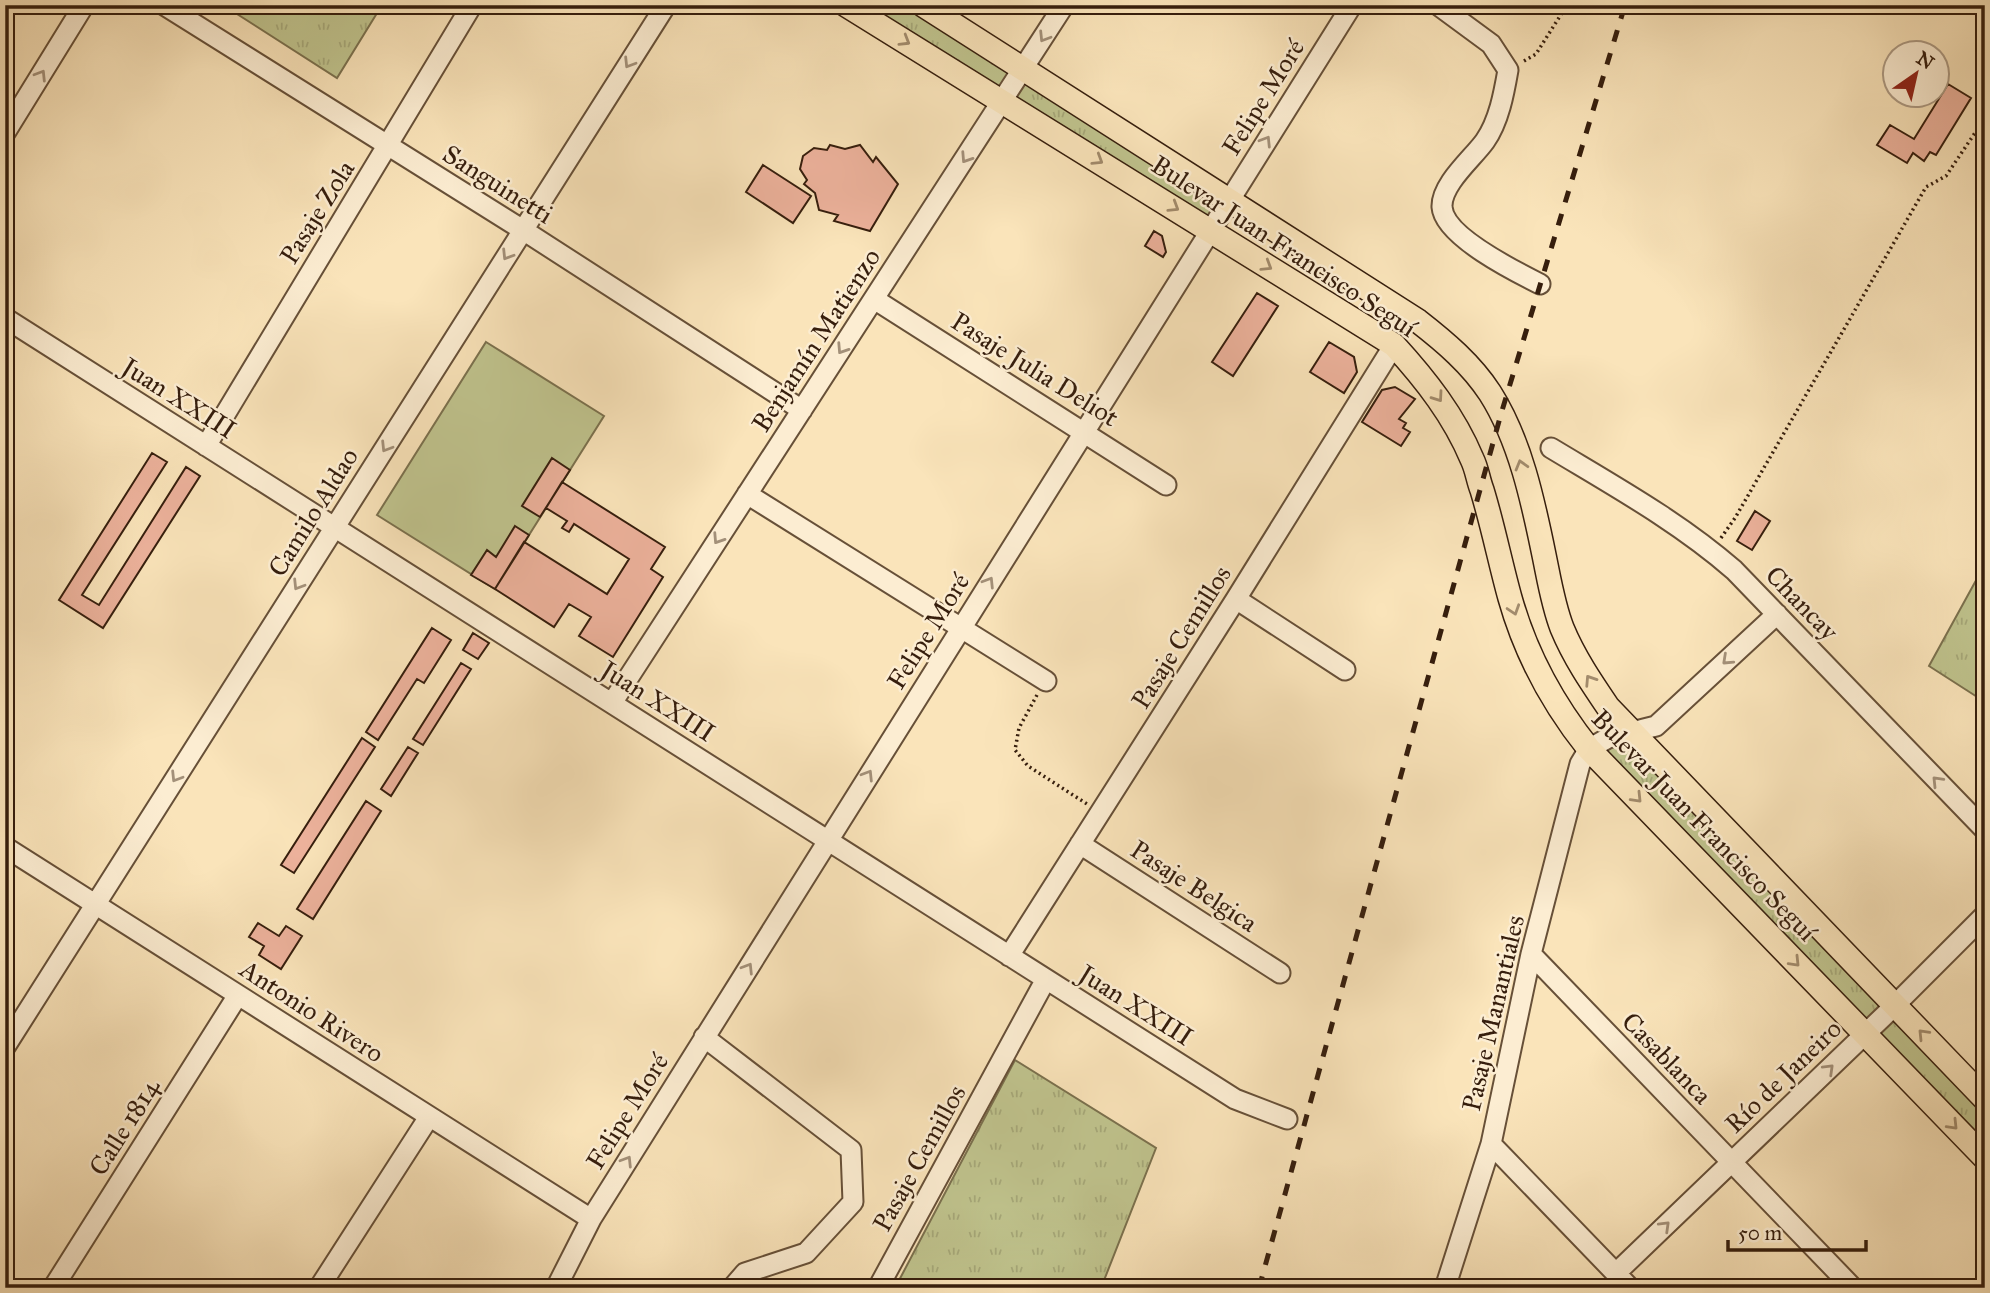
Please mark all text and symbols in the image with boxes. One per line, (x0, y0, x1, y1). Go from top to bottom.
one-way arrow (1040, 29, 1053, 42)
one-way arrow (897, 32, 910, 45)
street label: Felipe Moré (1215, 33, 1311, 161)
north arrow (1882, 38, 1952, 108)
text: N (1912, 46, 1938, 74)
one-way arrow (625, 55, 638, 68)
one-way arrow (33, 70, 46, 83)
one-way arrow (1257, 136, 1270, 149)
street label: Sanguinetti (437, 138, 559, 230)
street label: Bulevar Juan Francisco Seguí (1145, 148, 1424, 345)
one-way arrow (962, 150, 974, 163)
one-way arrow (1091, 152, 1104, 165)
street label: Pasaje Zola (273, 154, 361, 270)
one-way arrow (1166, 199, 1179, 212)
street label: Benjamín Matienzo (745, 242, 887, 438)
one-way arrow (503, 247, 516, 260)
one-way arrow (1260, 258, 1273, 271)
street label: Pasaje Julia Deliot (945, 305, 1125, 433)
one-way arrow (837, 341, 850, 354)
street label: Juan XXIII (114, 349, 242, 446)
one-way arrow (1430, 389, 1442, 402)
one-way arrow (381, 439, 394, 452)
street label: Camilo Aldao (261, 442, 365, 582)
one-way arrow (1514, 459, 1529, 471)
one-way arrow (713, 532, 726, 545)
street label: Pasaje Cemillos (1124, 559, 1238, 715)
street label: Chancay (1759, 559, 1846, 647)
street label: Felipe Moré (880, 567, 976, 695)
one-way arrow (294, 577, 307, 590)
one-way arrow (981, 577, 994, 590)
one-way arrow (1506, 603, 1520, 615)
street label: Juan XXIII (593, 652, 721, 749)
one-way arrow (1722, 652, 1735, 665)
one-way arrow (1586, 675, 1598, 688)
street label: Bulevar Juan Francisco Seguí (1585, 702, 1824, 949)
one-way arrow (172, 770, 185, 783)
one-way arrow (860, 770, 873, 783)
one-way arrow (1933, 776, 1946, 789)
one-way arrow (1628, 790, 1641, 803)
street label: Pasaje Belgica (1125, 833, 1263, 939)
street label: Pasaje Manantiales (1455, 912, 1531, 1114)
street label: Antonio Rivero (233, 952, 390, 1069)
one-way arrow (1786, 953, 1799, 966)
street label: Juan XXIII (1071, 956, 1199, 1053)
one-way arrow (739, 963, 752, 976)
street label: Casablanca (1615, 1005, 1719, 1111)
street label: Río de Janeiro (1718, 1013, 1848, 1139)
one-way arrow (1919, 1030, 1932, 1043)
street label: Felipe Moré (579, 1047, 675, 1175)
one-way arrow (1821, 1064, 1834, 1077)
street label: Calle 1814 (82, 1072, 166, 1181)
street label: Pasaje Cemillos (866, 1079, 972, 1237)
one-way arrow (1944, 1117, 1957, 1130)
one-way arrow (618, 1156, 631, 1169)
scale bar (1728, 1209, 1866, 1253)
text: 50 m (1738, 1220, 1783, 1246)
one-way arrow (1657, 1221, 1670, 1234)

